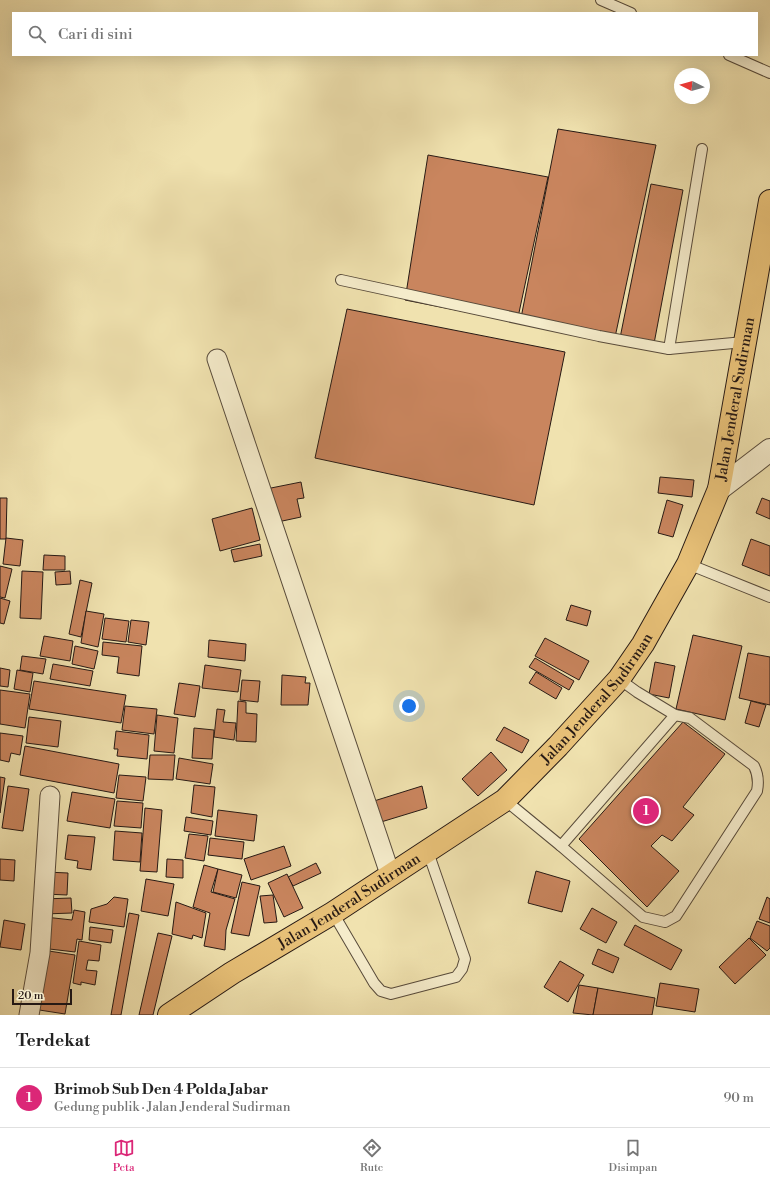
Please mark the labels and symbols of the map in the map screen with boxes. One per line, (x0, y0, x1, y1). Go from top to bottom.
north arrow (674, 68, 710, 104)
street label: Jalan Jenderal Sudirman (711, 316, 759, 483)
street label: Jalan Jenderal Sudirman (536, 630, 657, 769)
your location (399, 696, 419, 716)
pin: 1 (633, 796, 659, 826)
street label: Jalan Jenderal Sudirman (273, 849, 424, 954)
scale bar (12, 987, 72, 1006)

